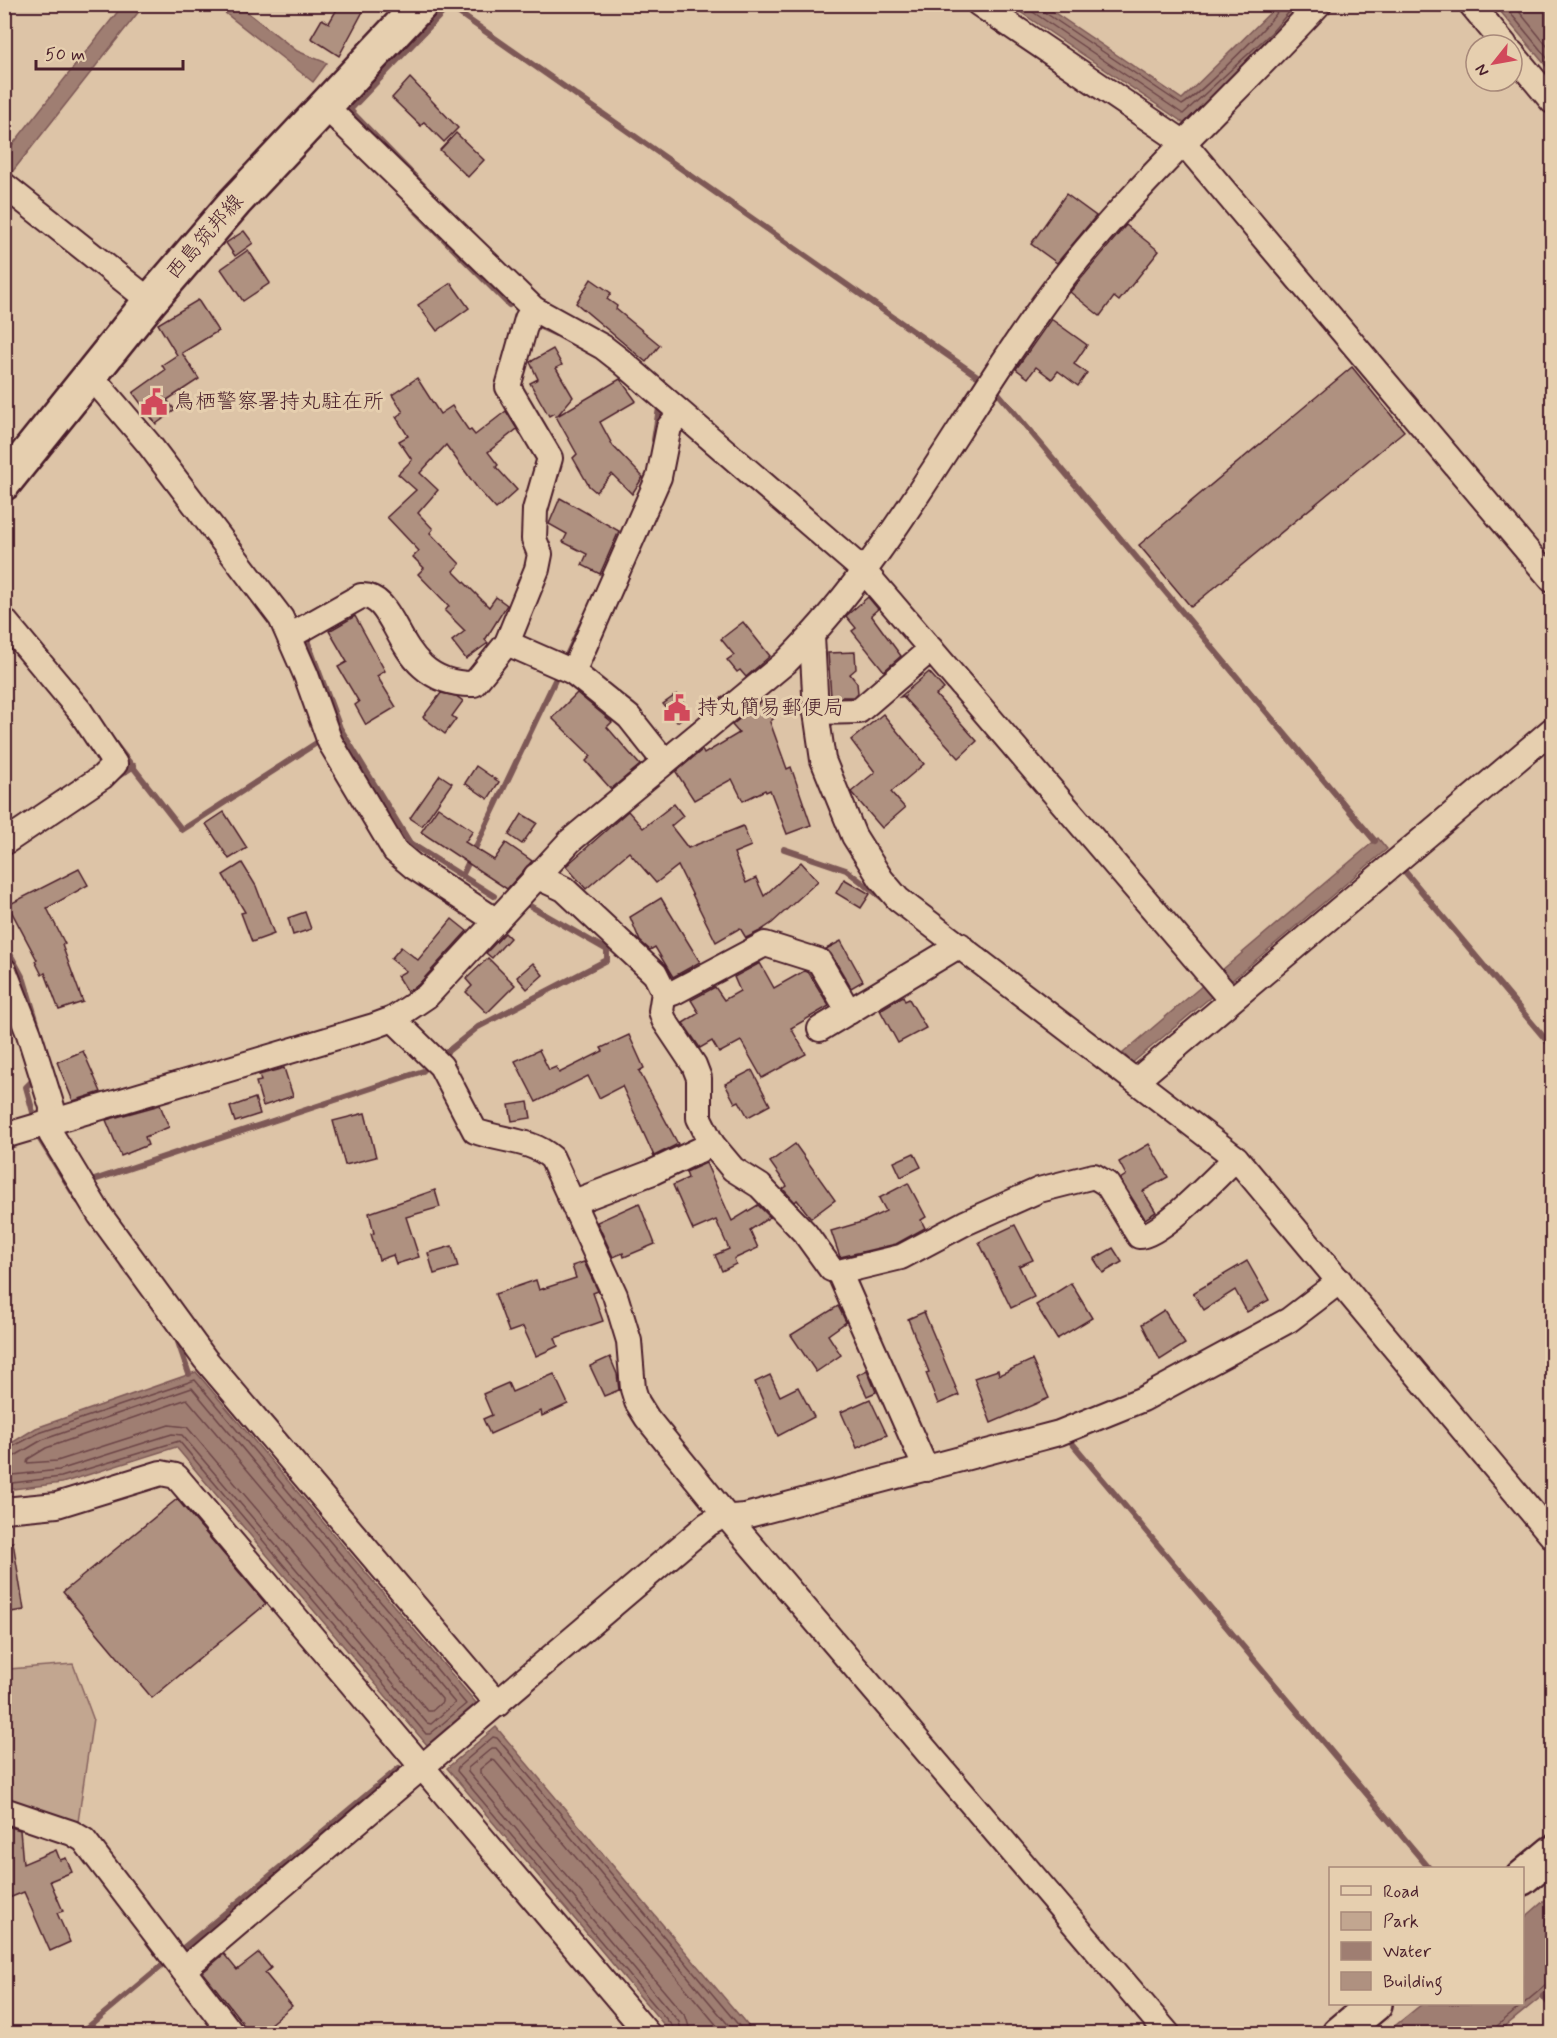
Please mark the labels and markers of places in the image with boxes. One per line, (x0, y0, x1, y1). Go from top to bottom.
public building icon: 鳥栖警察署持丸駐在所 (139, 387, 169, 417)
place label: 鳥栖警察署持丸駐在所 (174, 388, 384, 416)
public building icon: 持丸簡易郵便局 (662, 693, 692, 723)
place label: 持丸簡易郵便局 (697, 694, 844, 722)

